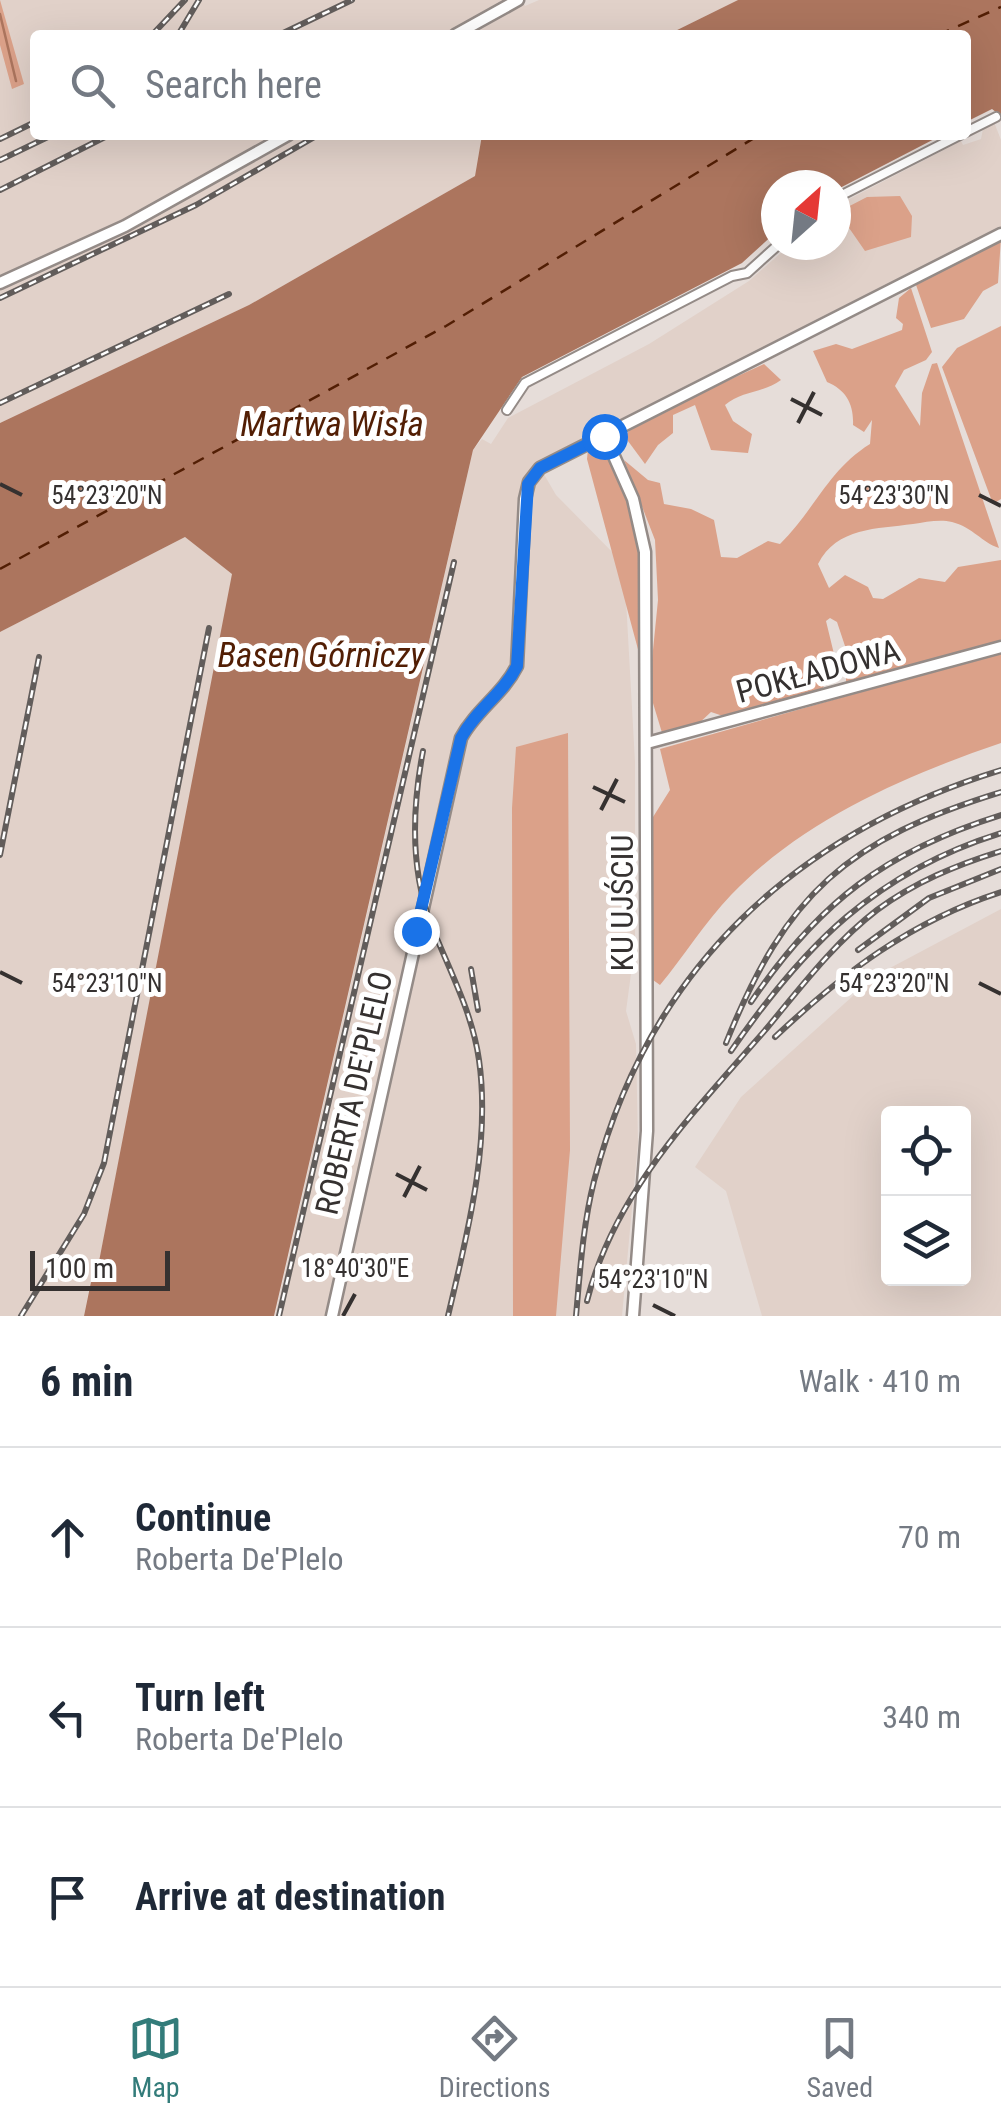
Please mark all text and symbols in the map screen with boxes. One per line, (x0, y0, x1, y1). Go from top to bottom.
search box (30, 30, 971, 140)
icon: search (65, 58, 120, 113)
text: Search here (145, 63, 322, 107)
north arrow (761, 170, 851, 260)
water label: Martwa Wisła (240, 404, 424, 445)
route start (582, 414, 628, 460)
text: 54°23'20"N (51, 481, 163, 510)
text: 54°23'30"N (838, 481, 950, 510)
street label: POKŁADOWA (732, 631, 904, 711)
water label: Basen Górniczy (218, 635, 425, 676)
street label: KU UJŚCIU (603, 835, 641, 971)
route end (394, 909, 440, 955)
street label: ROBERTA DE'PLELO (308, 968, 400, 1218)
text: 54°23'10"N (51, 969, 163, 998)
text: 54°23'20"N (838, 969, 950, 998)
map controls (881, 1106, 971, 1286)
button: locate (881, 1106, 971, 1196)
button: layers (881, 1196, 971, 1286)
scale bar (30, 1246, 170, 1290)
text: 100 m (45, 1252, 114, 1285)
text: 18°40'30"E (301, 1254, 409, 1283)
text: 54°23'10"N (597, 1265, 709, 1294)
text: 6 min (40, 1357, 133, 1406)
text: Walk · 410 m (799, 1362, 961, 1400)
text: Continue (135, 1496, 271, 1540)
icon: ahead (40, 1510, 95, 1565)
text: 70 m (898, 1518, 961, 1556)
text: Roberta De'Plelo (135, 1540, 344, 1578)
text: Turn left (135, 1676, 265, 1720)
icon: left (40, 1690, 95, 1745)
text: 340 m (882, 1698, 961, 1736)
text: Roberta De'Plelo (135, 1720, 344, 1758)
icon: arrive (40, 1870, 95, 1925)
text: Arrive at destination (135, 1875, 445, 1919)
tab: Map (128, 2011, 183, 2104)
tab: Directions (439, 2011, 551, 2104)
tab: Saved (806, 2011, 873, 2104)

